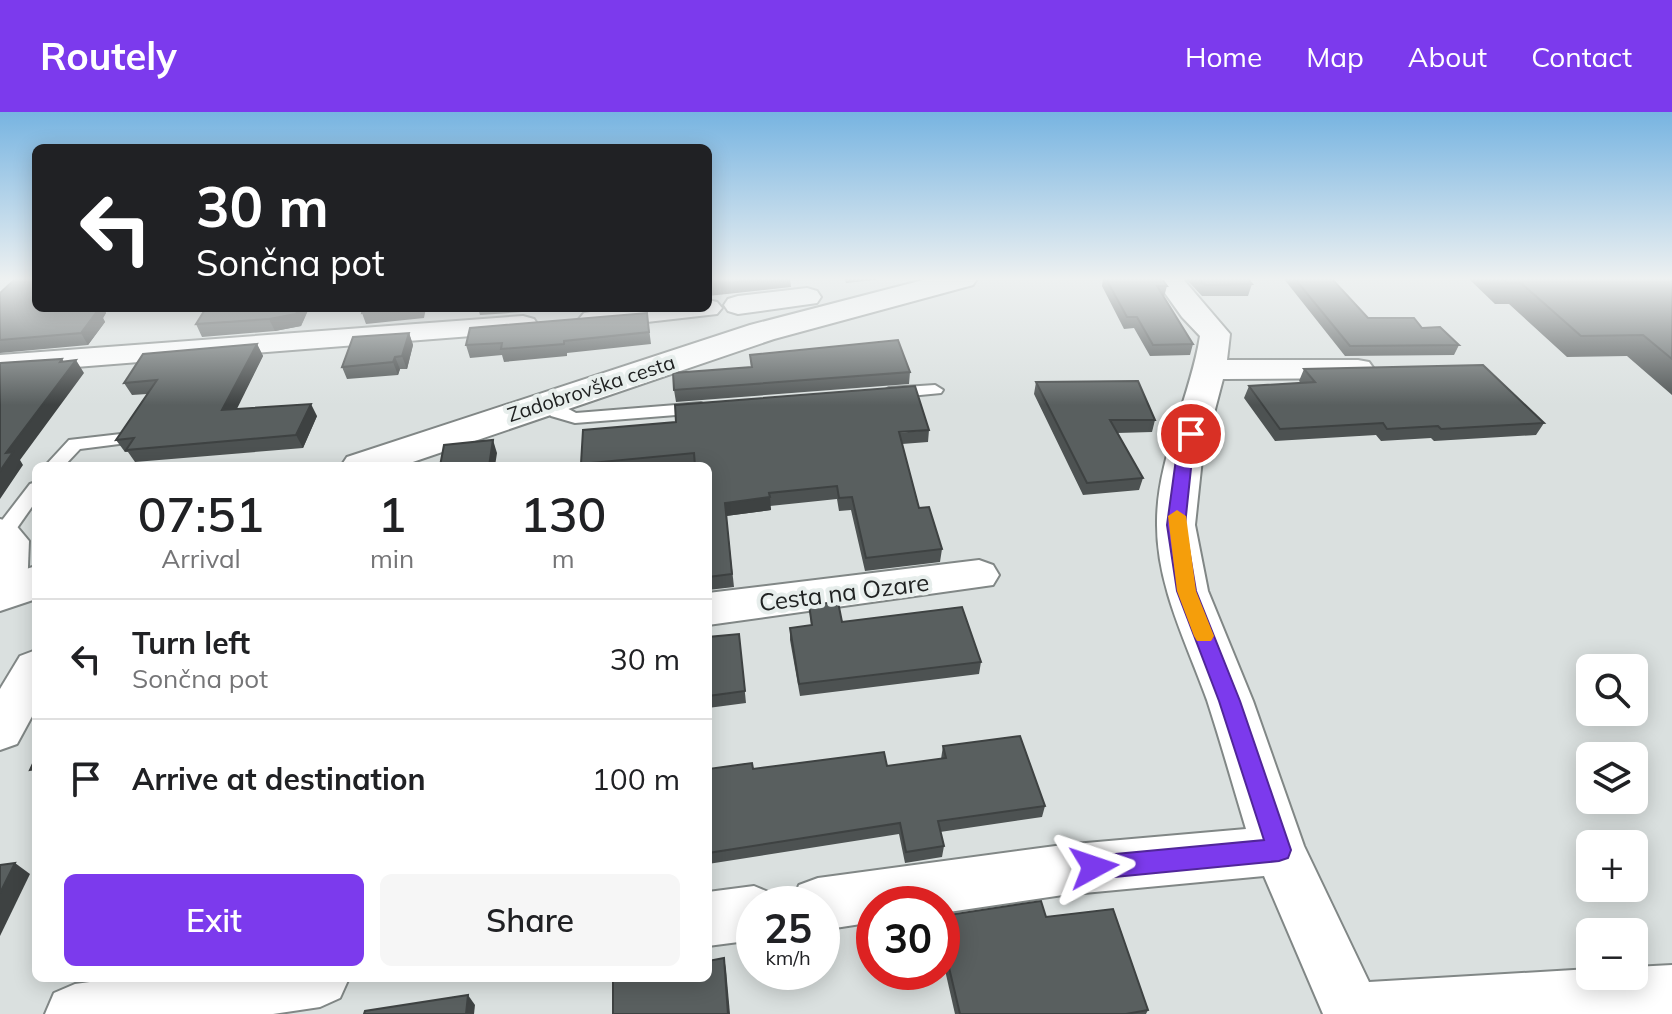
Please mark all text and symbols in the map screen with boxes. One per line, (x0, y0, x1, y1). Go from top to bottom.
text: Routely (40, 32, 177, 80)
text: Home (1185, 39, 1262, 74)
text: Map (1306, 39, 1364, 74)
text: About (1408, 39, 1487, 74)
text: Contact (1531, 39, 1632, 74)
text: 30 m (196, 171, 329, 241)
icon: left (64, 176, 168, 280)
text: Sončna pot (196, 240, 385, 285)
street label: Zadobrovška cesta (504, 349, 678, 427)
pin (1157, 400, 1225, 468)
icon: arrive (1169, 412, 1213, 456)
text: 07:51 (138, 484, 264, 544)
text: 1 (378, 484, 406, 544)
text: 130 (520, 484, 606, 544)
text: Arrival (161, 542, 241, 575)
text: min (370, 542, 414, 575)
text: m (552, 542, 575, 575)
street label: Cesta na Ozare (757, 567, 931, 617)
text: Turn left (132, 624, 250, 662)
icon: left (64, 637, 108, 681)
text: 30 m (610, 640, 680, 678)
map controls (1576, 654, 1648, 990)
button: search (1576, 654, 1648, 726)
text: Sončna pot (132, 662, 268, 695)
button: layers (1576, 742, 1648, 814)
icon: arrive (64, 757, 108, 801)
text: Arrive at destination (132, 760, 426, 798)
text: 100 m (592, 760, 680, 798)
position arrow (1052, 825, 1136, 909)
button: + (1576, 830, 1648, 902)
button: Exit (64, 874, 364, 966)
button: Share (380, 874, 680, 966)
speed limit sign: 30 (856, 886, 960, 990)
text: 25 (764, 903, 812, 953)
button: − (1576, 918, 1648, 990)
text: km/h (765, 945, 811, 970)

